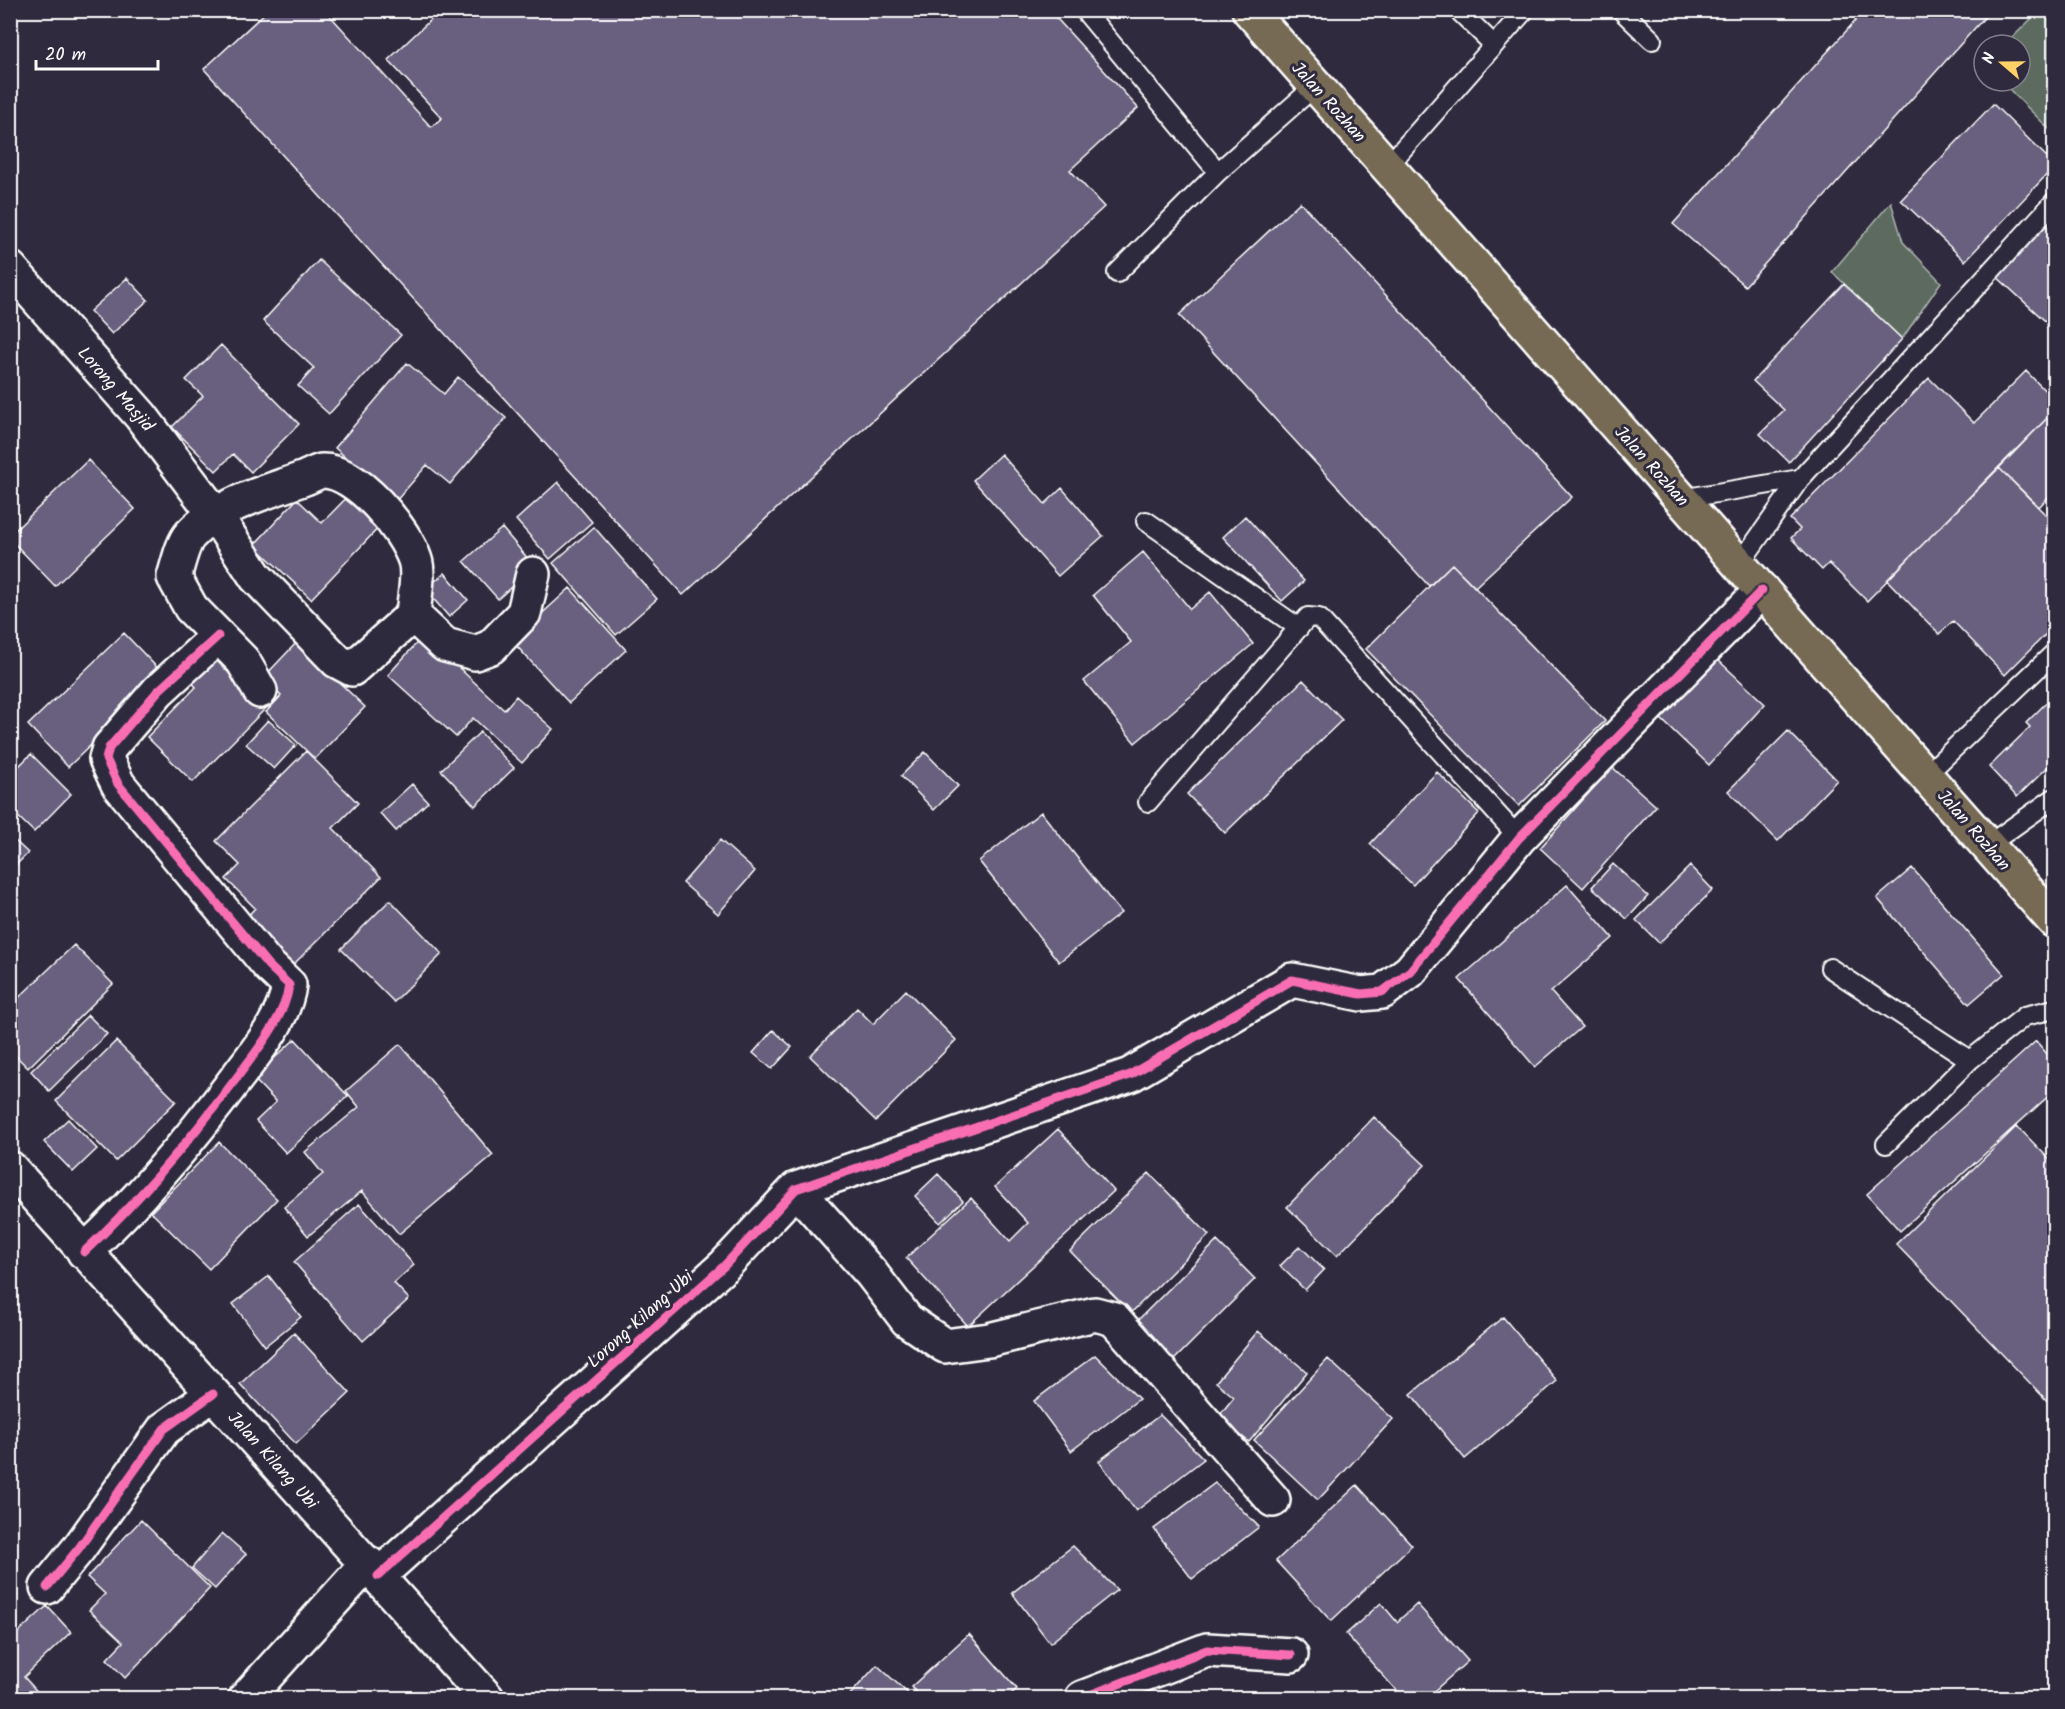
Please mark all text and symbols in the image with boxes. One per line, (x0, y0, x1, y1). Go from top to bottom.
scale bar (36, 33, 158, 71)
north arrow (1972, 33, 2032, 93)
text: 20 m (45, 41, 86, 70)
text: N (1976, 49, 2003, 67)
street label: Jalan Rozhan (1283, 56, 1372, 150)
street label: Lorong Masjid (69, 341, 161, 440)
street label: Jalan Rozhan (1606, 420, 1695, 514)
street label: Jalan Rozhan (1929, 783, 2017, 879)
street label: Lorong Kilang Ubi (581, 1264, 701, 1376)
street label: Jalan Kilang Ubi (220, 1405, 325, 1517)

